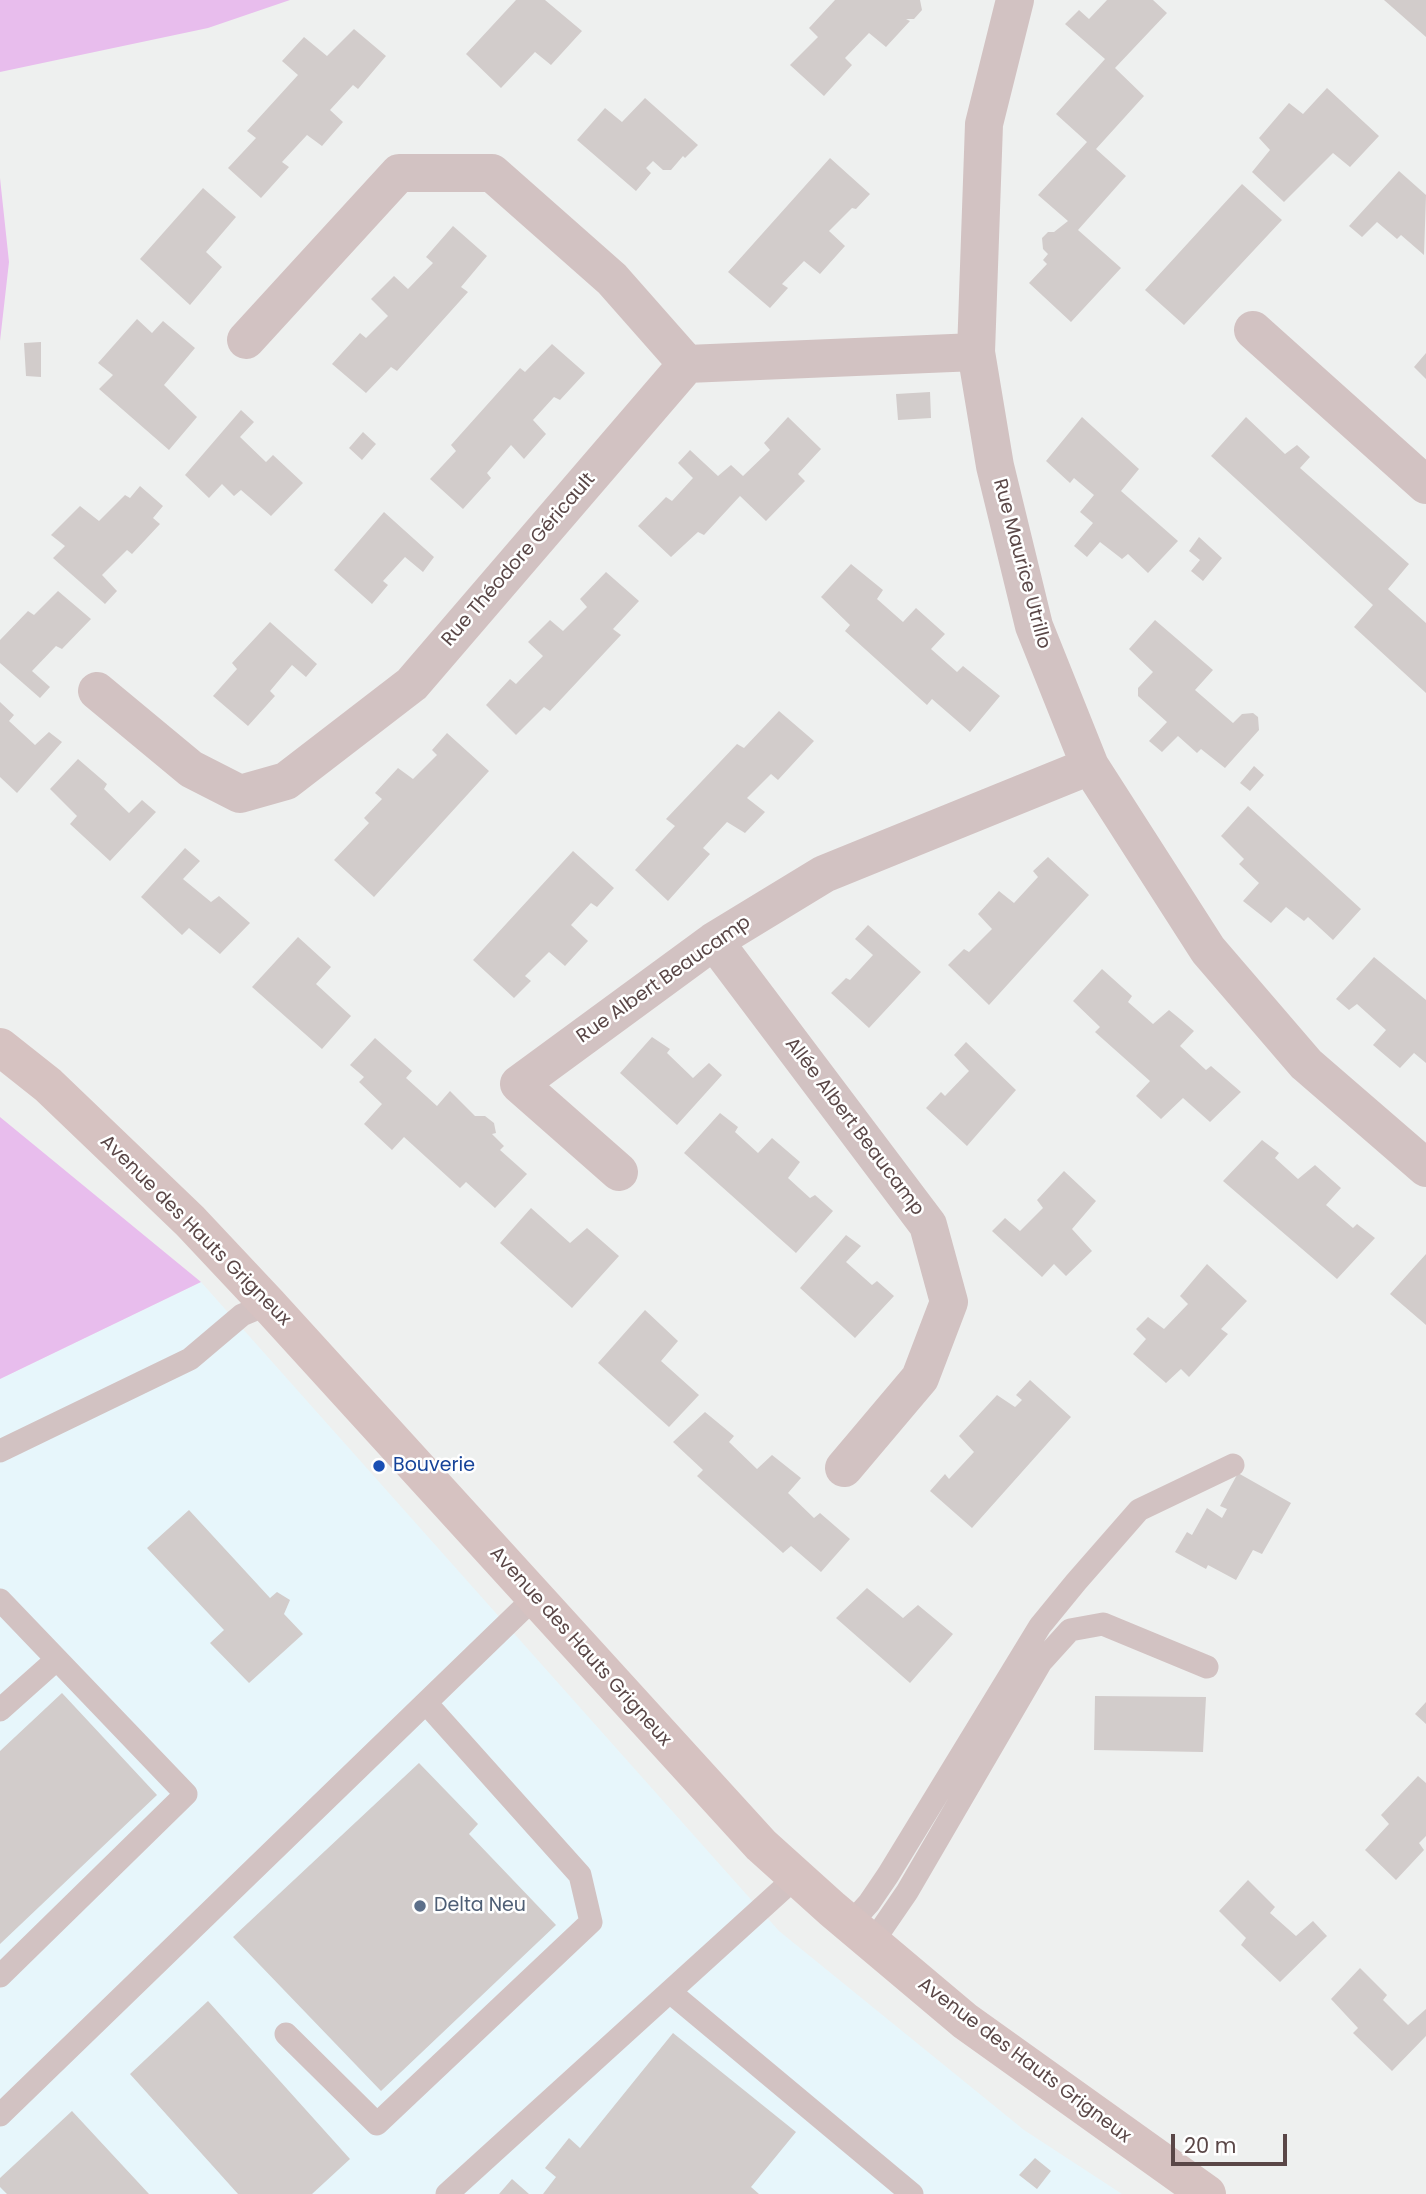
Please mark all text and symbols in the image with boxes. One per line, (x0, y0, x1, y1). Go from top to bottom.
street label: Rue Théodore Géricault (437, 469, 601, 651)
street label: Rue Maurice Utrillo (987, 476, 1055, 652)
street label: Rue Albert Beaucamp (573, 911, 755, 1049)
street label: Allée Albert Beaucamp (780, 1033, 928, 1221)
street label: Avenue des Hauts Grigneux (95, 1131, 295, 1331)
place label: Bouverie (393, 1455, 475, 1477)
marker: Bouverie (371, 1458, 387, 1474)
street label: Avenue des Hauts Grigneux (484, 1543, 676, 1751)
place label: Delta Neu (434, 1895, 526, 1917)
marker: Delta Neu (412, 1898, 428, 1914)
street label: Avenue des Hauts Grigneux (913, 1973, 1135, 2149)
scale bar (1174, 2120, 1290, 2164)
text: 20 m (1184, 2131, 1237, 2160)

